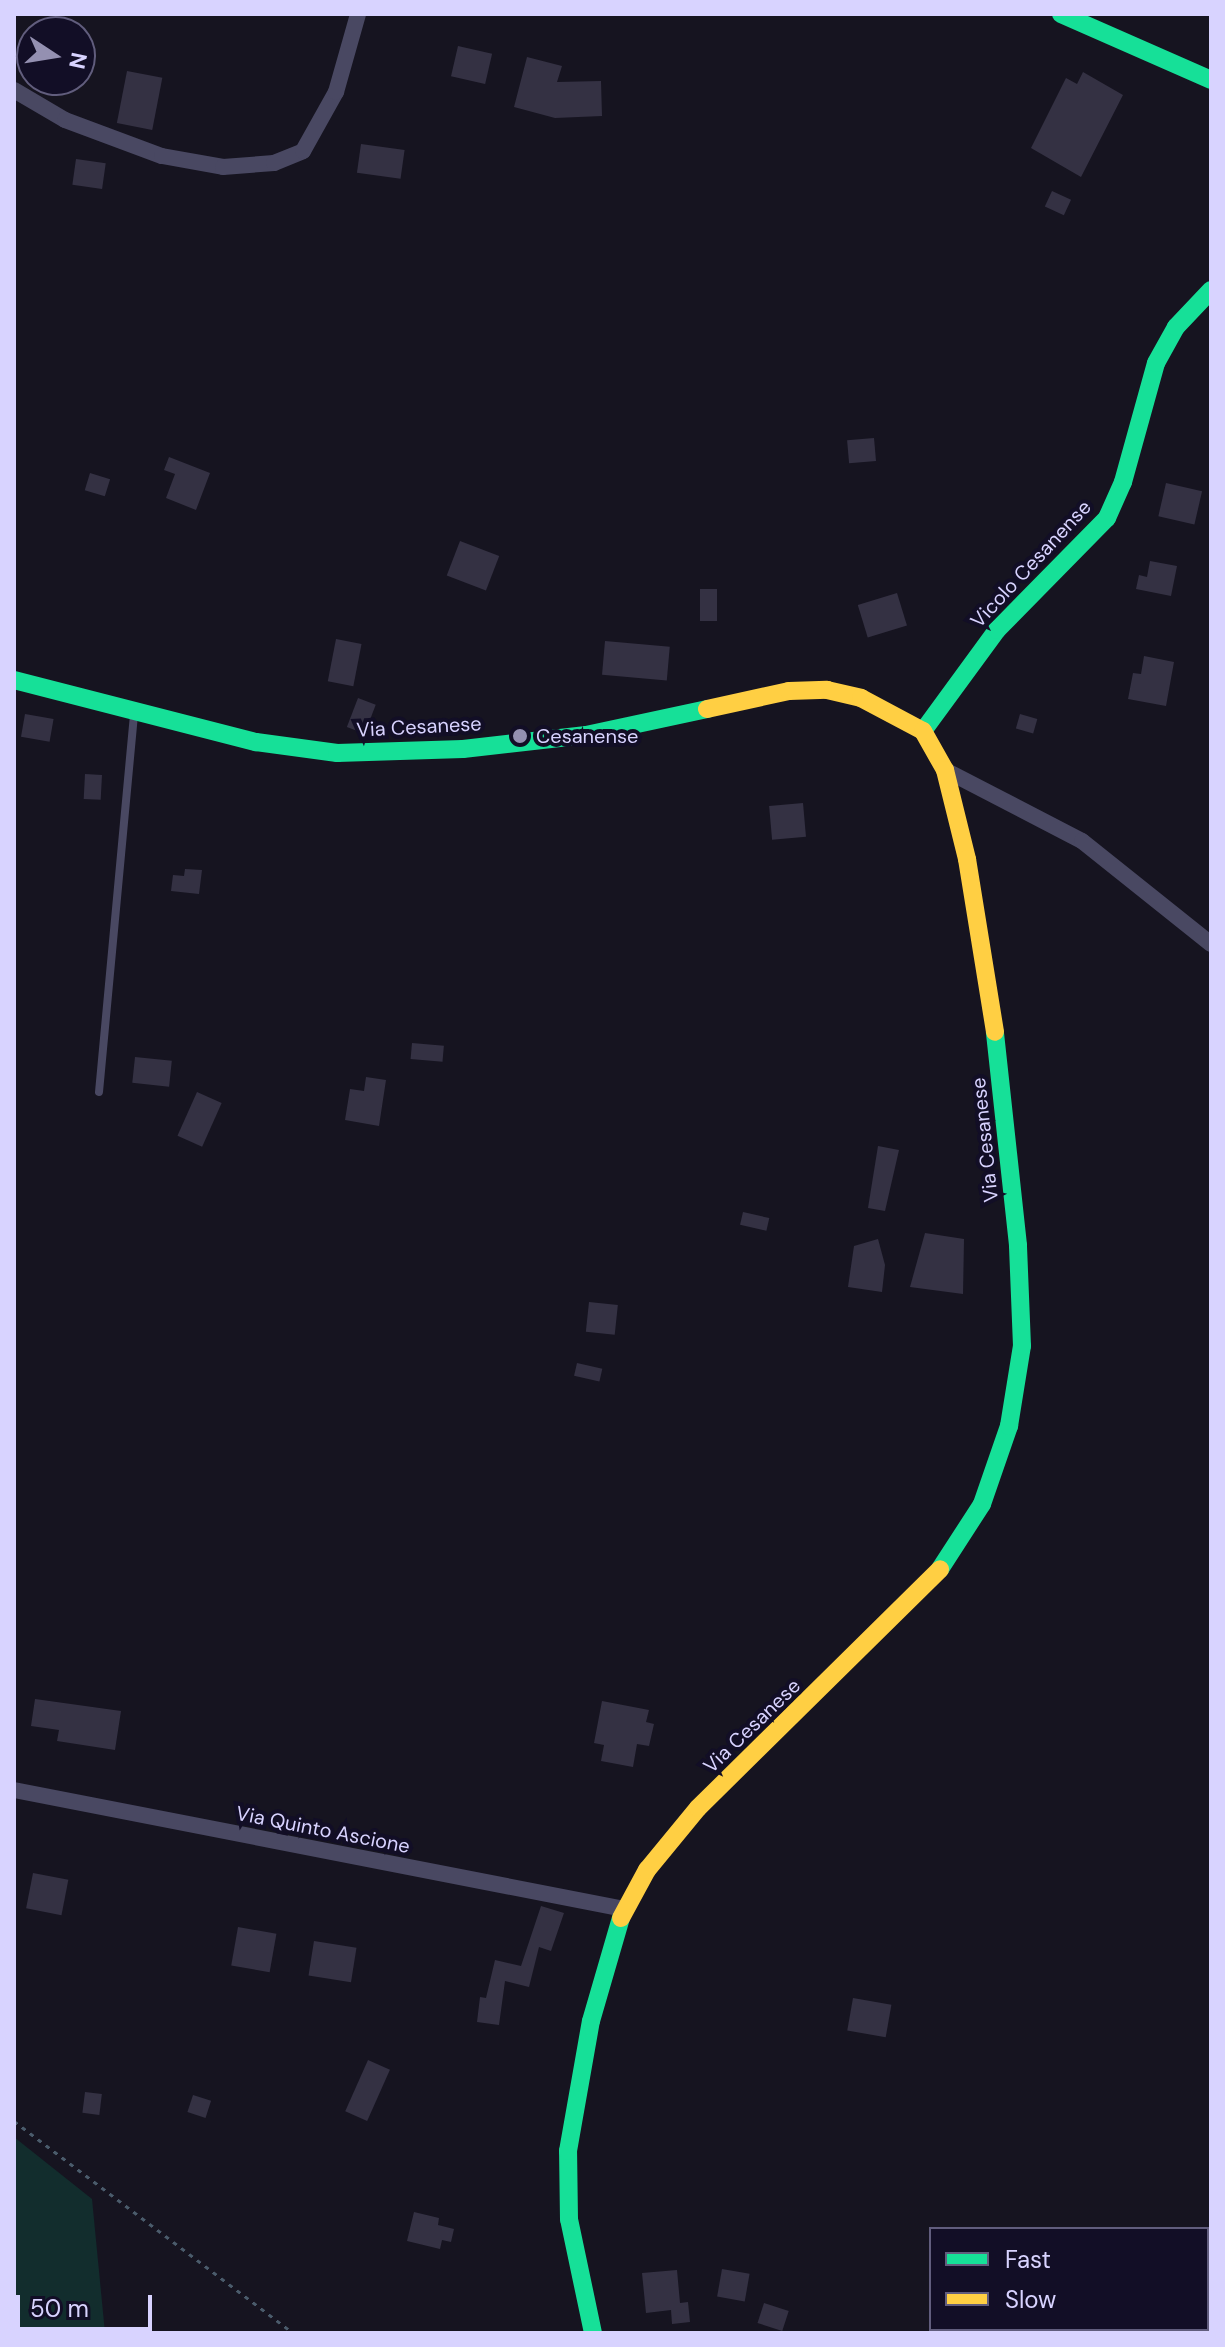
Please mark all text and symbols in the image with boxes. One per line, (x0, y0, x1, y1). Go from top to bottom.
north arrow (16, 16, 96, 96)
text: N (62, 50, 94, 72)
street label: Vicolo Cesanense (966, 495, 1096, 633)
street label: Via Cesanese (356, 712, 482, 742)
place label: Cesanense (536, 724, 638, 748)
marker: Cesanense (511, 727, 529, 745)
street label: Via Cesanese (967, 1076, 1003, 1204)
street label: Via Cesanese (699, 1674, 805, 1778)
street label: Via Quinto Ascione (234, 1801, 412, 1859)
legend (929, 2227, 1209, 2331)
text: Fast (1005, 2244, 1051, 2275)
scale bar (20, 2279, 156, 2329)
text: Slow (1005, 2284, 1056, 2315)
text: 50 m (30, 2293, 89, 2324)

